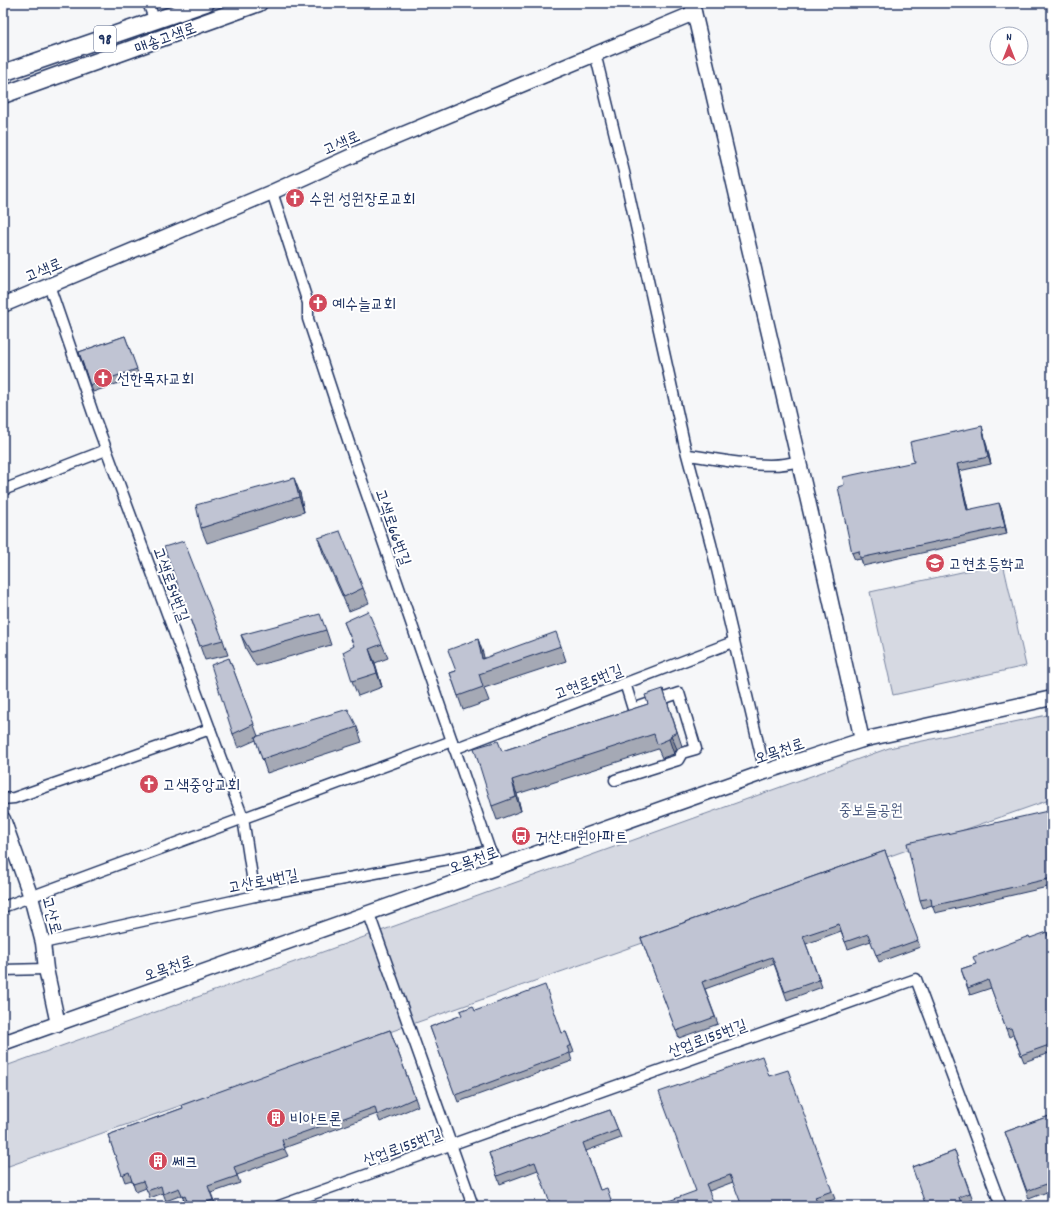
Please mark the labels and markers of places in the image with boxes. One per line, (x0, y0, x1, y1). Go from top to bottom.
church icon: 수원 성원장로교회 (284, 187, 306, 209)
place label: 수원 성원장로교회 (309, 189, 416, 212)
church icon: 예수늘교회 (307, 292, 329, 314)
place label: 예수늘교회 (332, 294, 396, 317)
church icon: 선한목자교회 (92, 367, 114, 389)
place label: 선한목자교회 (117, 369, 194, 392)
school or university icon: 고현초등학교 (924, 552, 946, 574)
place label: 고현초등학교 (949, 554, 1026, 577)
church icon: 고색중앙교회 (138, 773, 160, 795)
place label: 고색중앙교회 (163, 775, 240, 798)
bus stop icon: 거산.대원아파트 (510, 825, 532, 847)
place label: 거산.대원아파트 (535, 827, 628, 850)
building icon: 비아트론 (265, 1107, 287, 1129)
place label: 비아트론 (290, 1109, 342, 1132)
building icon: 쎄크 (147, 1150, 169, 1172)
place label: 쎄크 (172, 1152, 198, 1175)

